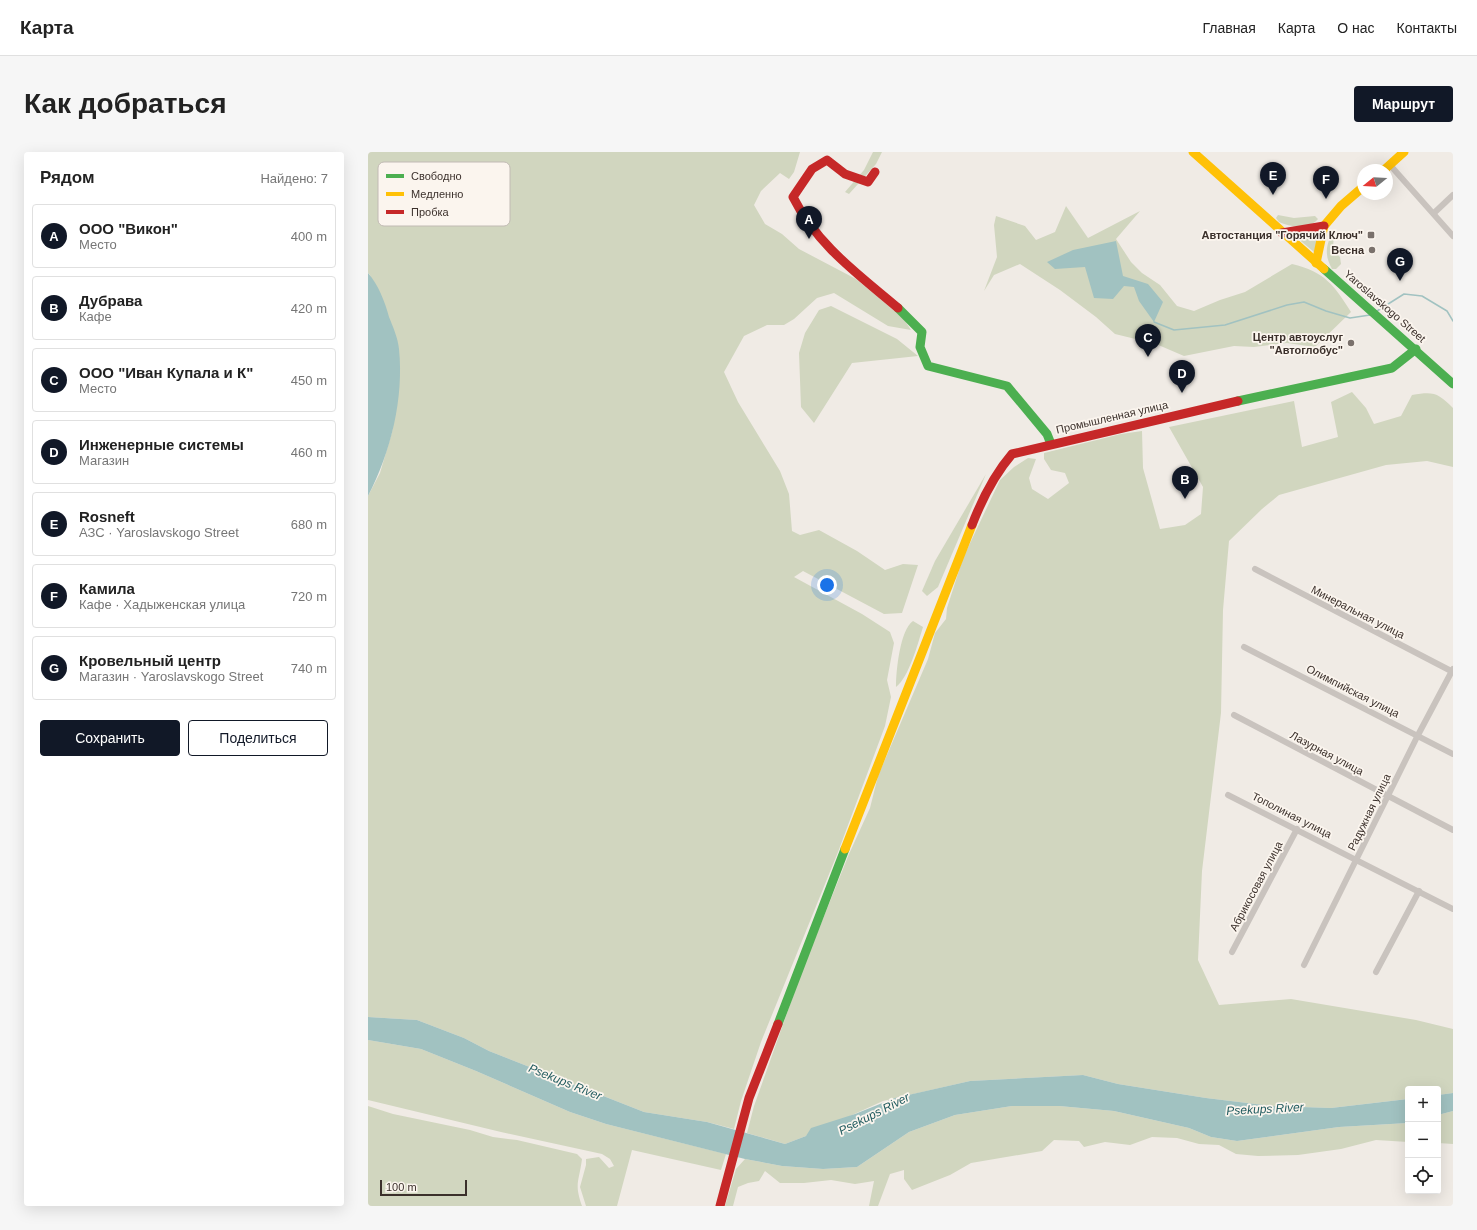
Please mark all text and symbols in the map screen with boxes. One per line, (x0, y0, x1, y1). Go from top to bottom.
text: Карта (20, 17, 74, 38)
text: Главная (1202, 20, 1256, 36)
text: Карта (1278, 20, 1315, 36)
text: О нас (1337, 20, 1375, 36)
text: Контакты (1397, 20, 1457, 36)
button: Маршрут (1354, 86, 1453, 122)
text: Как добраться (24, 88, 226, 119)
legend (378, 162, 510, 226)
pin: E (1260, 162, 1286, 195)
north arrow (1357, 164, 1393, 200)
pin: F (1313, 166, 1339, 199)
text: Рядом (40, 168, 95, 187)
text: Свободно (411, 170, 462, 182)
text: Найдено: 7 (260, 171, 328, 186)
text: Медленно (411, 188, 463, 200)
text: Пробка (411, 206, 449, 218)
pin: A (796, 206, 822, 239)
text: ООО "Викон" (79, 220, 178, 237)
text: A (49, 229, 59, 244)
text: 400 m (291, 229, 327, 244)
place label: Автостанция "Горячий Ключ" (1201, 229, 1363, 241)
marker: Автостанция "Горячий Ключ" (1366, 230, 1376, 240)
text: Место (79, 237, 117, 252)
place label: Весна (1331, 244, 1365, 256)
marker: Весна (1367, 245, 1377, 255)
pin: G (1387, 248, 1413, 281)
street label: Yaroslavskogo Street (1342, 267, 1428, 345)
text: Дубрава (79, 292, 142, 309)
text: B (49, 301, 59, 316)
text: 420 m (291, 301, 327, 316)
text: Кафе (79, 309, 112, 324)
pin: C (1135, 324, 1161, 357)
place label: Центр автоуслуг "Автоглобус" (1253, 331, 1343, 356)
marker: Центр автоуслуг "Автоглобус" (1346, 338, 1356, 348)
pin: D (1169, 360, 1195, 393)
text: ООО "Иван Купала и К" (79, 364, 253, 381)
text: C (49, 373, 59, 388)
text: 450 m (291, 373, 327, 388)
text: Место (79, 381, 117, 396)
street label: Промышленная улица (1055, 398, 1170, 436)
text: Инженерные системы (79, 436, 244, 453)
text: D (49, 445, 59, 460)
text: 460 m (291, 445, 327, 460)
text: Магазин (79, 453, 129, 468)
pin: B (1172, 466, 1198, 499)
text: Rosneft (79, 508, 135, 525)
text: E (50, 517, 58, 532)
text: 680 m (291, 517, 327, 532)
text: АЗС · Yaroslavskogo Street (79, 525, 239, 540)
your location (817, 575, 837, 595)
text: Камила (79, 580, 135, 597)
street label: Минеральная улица (1309, 583, 1408, 641)
text: F (50, 589, 58, 604)
text: 720 m (291, 589, 327, 604)
text: Кафе · Хадыженская улица (79, 597, 245, 612)
text: Кровельный центр (79, 652, 221, 669)
text: G (49, 661, 59, 676)
text: 740 m (291, 661, 327, 676)
street label: Олимпийская улица (1305, 662, 1402, 720)
text: Магазин · Yaroslavskogo Street (79, 669, 263, 684)
button: Сохранить (40, 720, 180, 756)
button: Поделиться (188, 720, 328, 756)
street label: Лазурная улица (1288, 729, 1366, 778)
street label: Радужная улица (1345, 771, 1393, 852)
street label: Тополиная улица (1250, 790, 1335, 841)
street label: Абрикосовая улица (1227, 838, 1285, 933)
water label: Psekups River (527, 1061, 604, 1103)
map controls (1405, 1086, 1441, 1194)
button: + (1405, 1086, 1441, 1122)
water label: Psekups River (836, 1090, 913, 1138)
water label: Psekups River (1226, 1100, 1305, 1118)
button: − (1405, 1122, 1441, 1158)
button: locate (1405, 1158, 1441, 1194)
scale bar (380, 1178, 467, 1197)
text: 100 m (386, 1181, 417, 1193)

